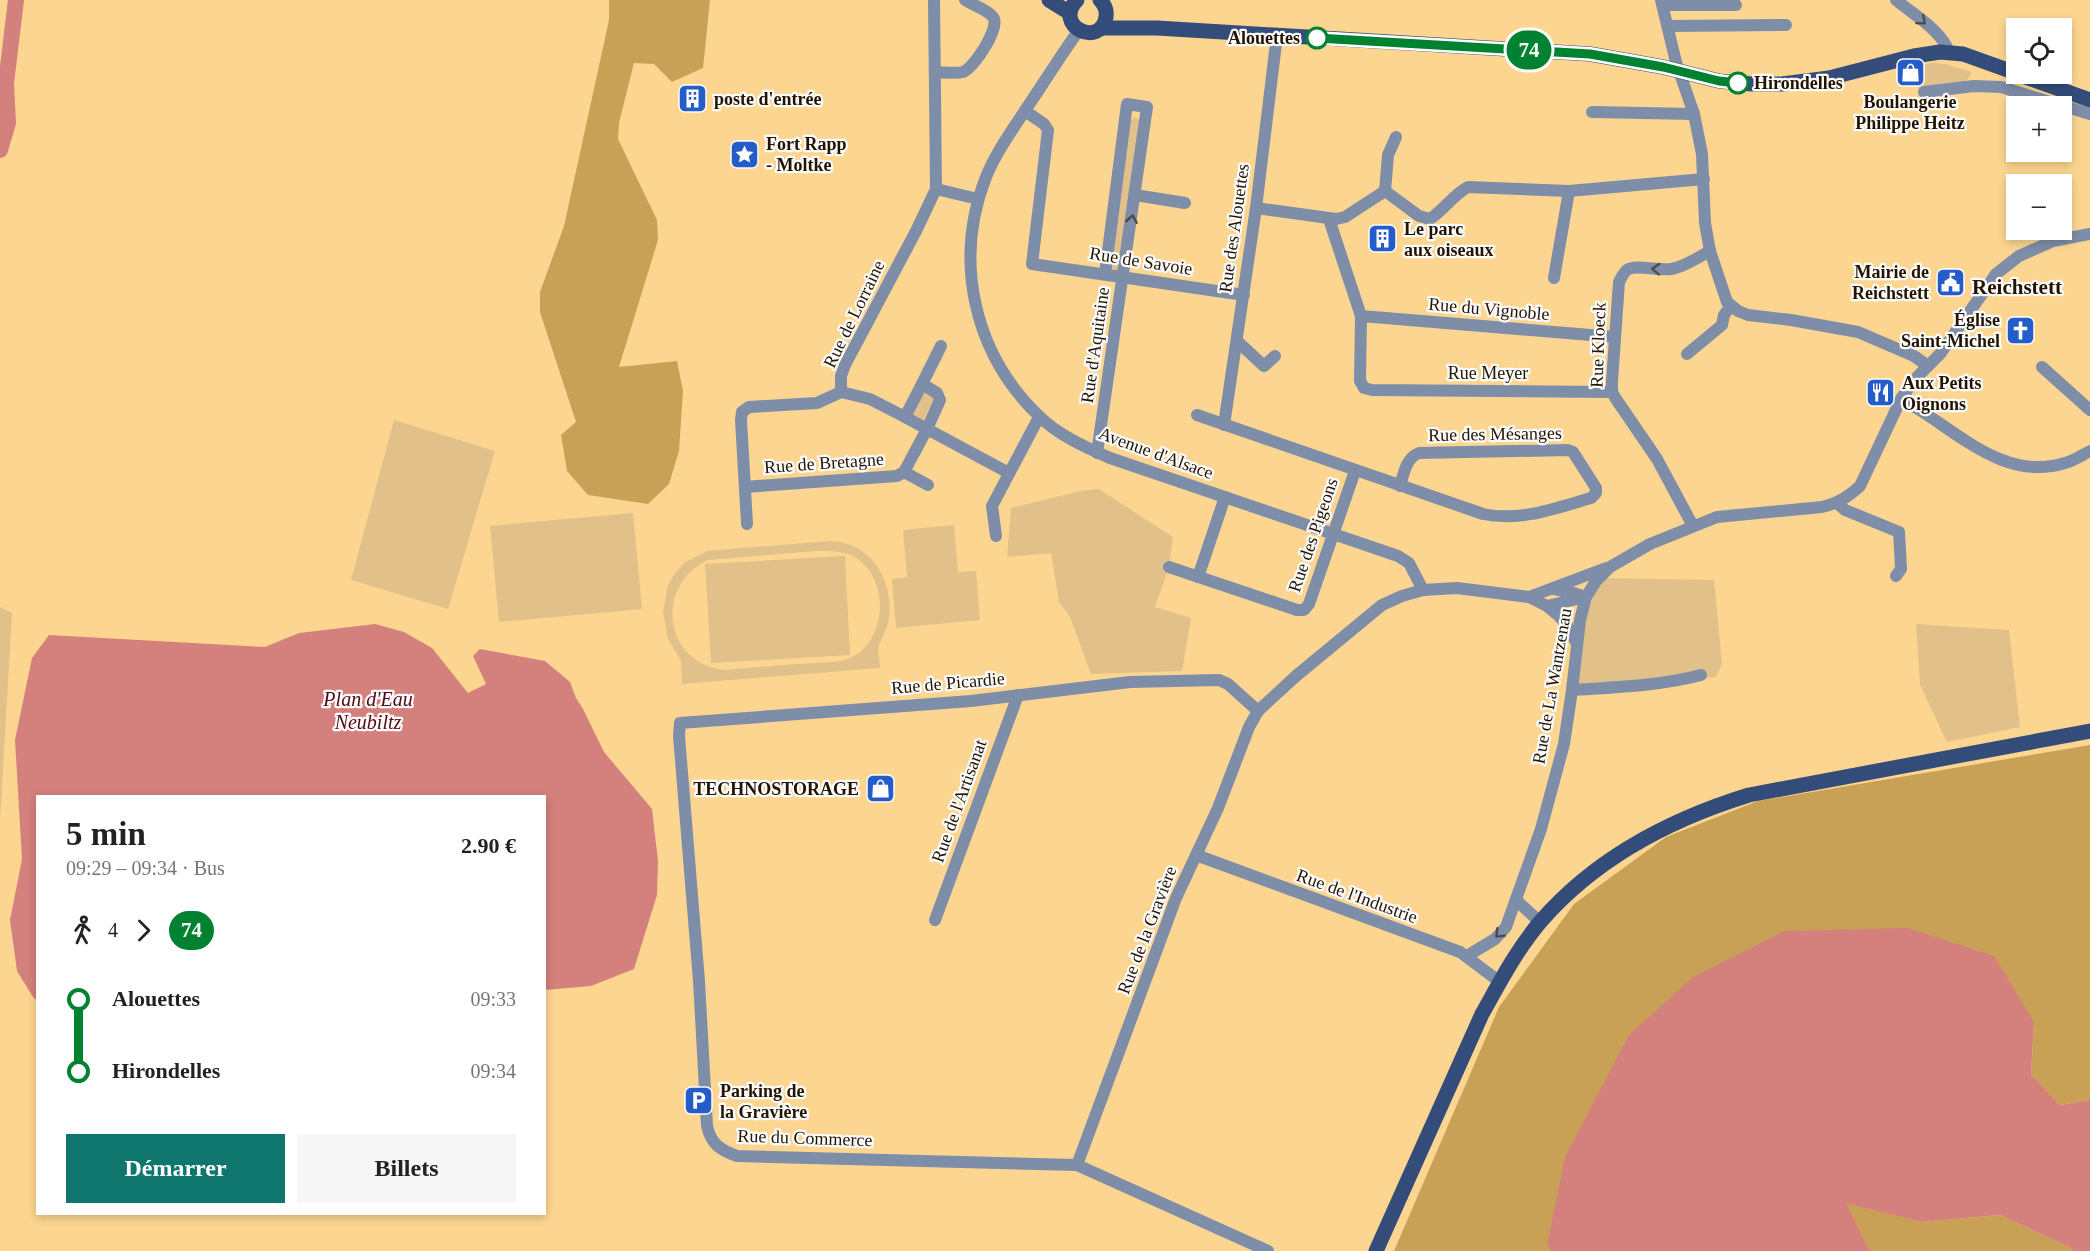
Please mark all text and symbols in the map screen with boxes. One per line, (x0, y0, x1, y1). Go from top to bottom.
one-way arrow (1915, 14, 1926, 25)
map controls (2006, 18, 2072, 240)
button: locate (2006, 18, 2072, 84)
marker: Alouettes (1306, 27, 1328, 49)
place label: Alouettes (1228, 28, 1300, 48)
line badge: 74 (1502, 31, 1556, 70)
text: 74 (1519, 38, 1540, 62)
shop icon: Boulangerie Philippe Heitz (1894, 57, 1926, 89)
marker: Hirondelles (1727, 72, 1749, 94)
place label: Hirondelles (1754, 73, 1843, 93)
building icon: poste d'entrée (677, 83, 709, 115)
place label: poste d'entrée (714, 89, 821, 109)
place label: Boulangerie Philippe Heitz (1855, 92, 1965, 133)
button: + (2006, 96, 2072, 162)
place label: Fort Rapp - Moltke (766, 134, 847, 175)
place icon: Fort Rapp - Moltke (729, 138, 761, 170)
street label: Rue des Alouettes (1215, 162, 1253, 294)
button: − (2006, 174, 2072, 240)
one-way arrow (1125, 214, 1137, 224)
place label: Le parc aux oiseaux (1404, 219, 1494, 260)
building icon: Le parc aux oiseaux (1367, 223, 1399, 255)
street label: Rue de Savoie (1088, 243, 1194, 279)
street label: Rue de Lorraine (819, 257, 889, 371)
one-way arrow (1652, 262, 1661, 275)
place label: Mairie de Reichstett (1852, 262, 1929, 303)
public building icon: Mairie de Reichstett (1934, 266, 1966, 298)
district label: Reichstett (1972, 275, 2062, 299)
street label: Rue d'Aquitaine (1077, 286, 1113, 404)
street label: Rue du Vignoble (1428, 294, 1550, 324)
street label: Rue Kloeck (1587, 302, 1609, 388)
place label: Église Saint-Michel (1901, 309, 2000, 351)
church icon: Église Saint-Michel (2005, 314, 2037, 346)
street label: Rue Meyer (1448, 363, 1528, 383)
place label: Aux Petits Oignons (1902, 373, 1982, 414)
restaurant icon: Aux Petits Oignons (1865, 377, 1897, 409)
street label: Avenue d'Alsace (1096, 423, 1216, 483)
street label: Rue des Mésanges (1428, 423, 1562, 445)
street label: Rue de Bretagne (763, 449, 885, 477)
street label: Rue des Pigeons (1284, 475, 1342, 595)
street label: Rue de La Wantzenau (1528, 607, 1576, 765)
street label: Rue de Picardie (890, 668, 1006, 698)
water label: Plan d'Eau Neubiltz (322, 688, 413, 733)
street label: Rue de l'Artisanat (928, 737, 990, 865)
shop icon: TECHNOSTORAGE (864, 773, 896, 805)
place label: TECHNOSTORAGE (693, 779, 859, 799)
text: 5 min (66, 816, 146, 852)
text: 2.90 € (461, 833, 516, 858)
text: 09:29 – 09:34 · Bus (66, 857, 225, 879)
street label: Rue de la Gravière (1113, 863, 1181, 997)
street label: Rue de l'Industrie (1294, 865, 1420, 927)
icon: walk (66, 914, 99, 947)
icon: forward (127, 914, 160, 947)
text: 74 (181, 918, 202, 942)
text: 4 (108, 919, 118, 941)
one-way arrow (1495, 926, 1506, 937)
text: Alouettes (112, 986, 200, 1011)
text: 09:33 (470, 988, 516, 1010)
text: Hirondelles (112, 1058, 220, 1083)
text: 09:34 (470, 1060, 516, 1082)
place label: Parking de la Gravière (720, 1081, 807, 1122)
parking icon: Parking de la Gravière (683, 1085, 715, 1117)
street label: Rue du Commerce (737, 1126, 873, 1150)
button: Démarrer (66, 1134, 285, 1203)
button: Billets (297, 1134, 516, 1203)

